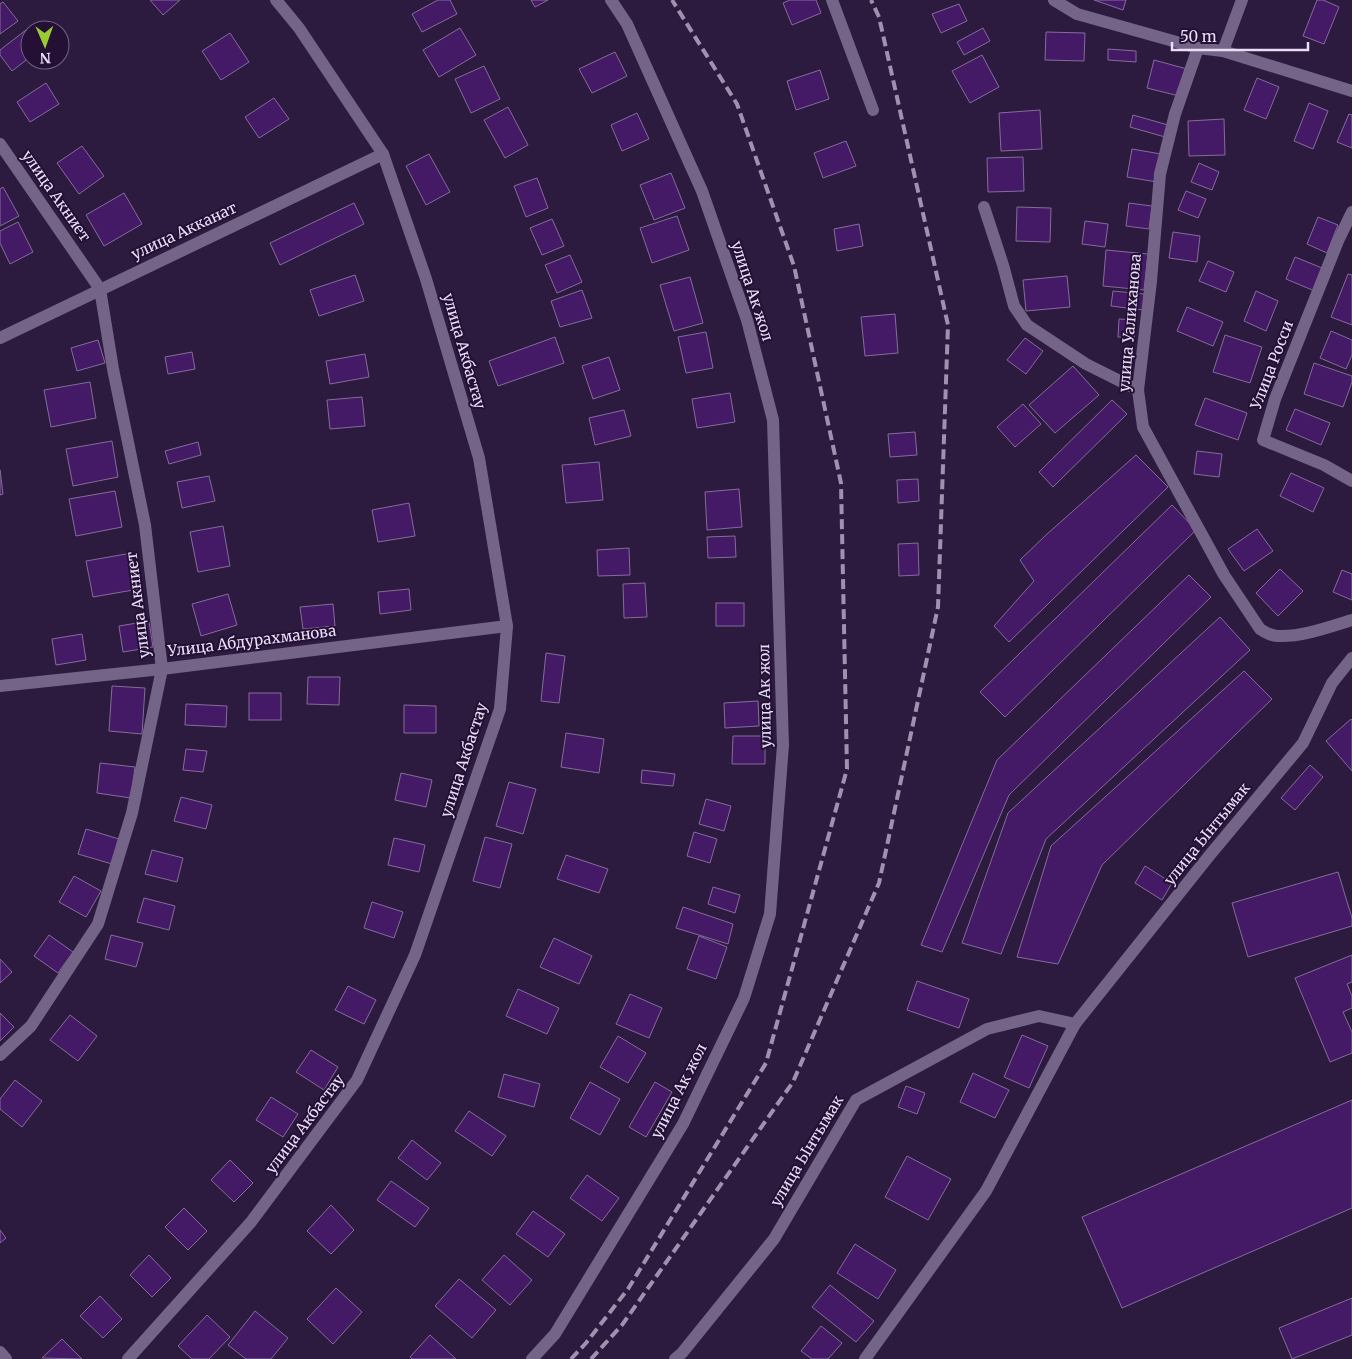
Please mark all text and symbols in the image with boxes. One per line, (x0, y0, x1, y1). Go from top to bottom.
north arrow (20, 20, 70, 70)
scale bar (1172, 20, 1308, 52)
text: 50 m (1180, 27, 1217, 46)
text: N (40, 49, 51, 67)
street label: улица Акниет (18, 146, 95, 245)
street label: улица Акканат (128, 198, 240, 263)
street label: улица Ак жол (727, 238, 778, 343)
street label: улица Уалиханова (1114, 253, 1145, 393)
street label: улица Акбастау (439, 291, 490, 411)
street label: Улица Росси (1246, 318, 1297, 413)
street label: улица Акниет (122, 551, 153, 659)
street label: Улица Абдурахманова (166, 621, 337, 660)
street label: улица Ак жол (754, 644, 775, 748)
street label: улица Акбастау (436, 700, 491, 820)
street label: улица Ынтымак (1159, 778, 1254, 889)
street label: улица Ак жол (646, 1040, 711, 1141)
street label: улица Акбастау (261, 1070, 348, 1177)
street label: улица Ынтымак (766, 1091, 847, 1210)

